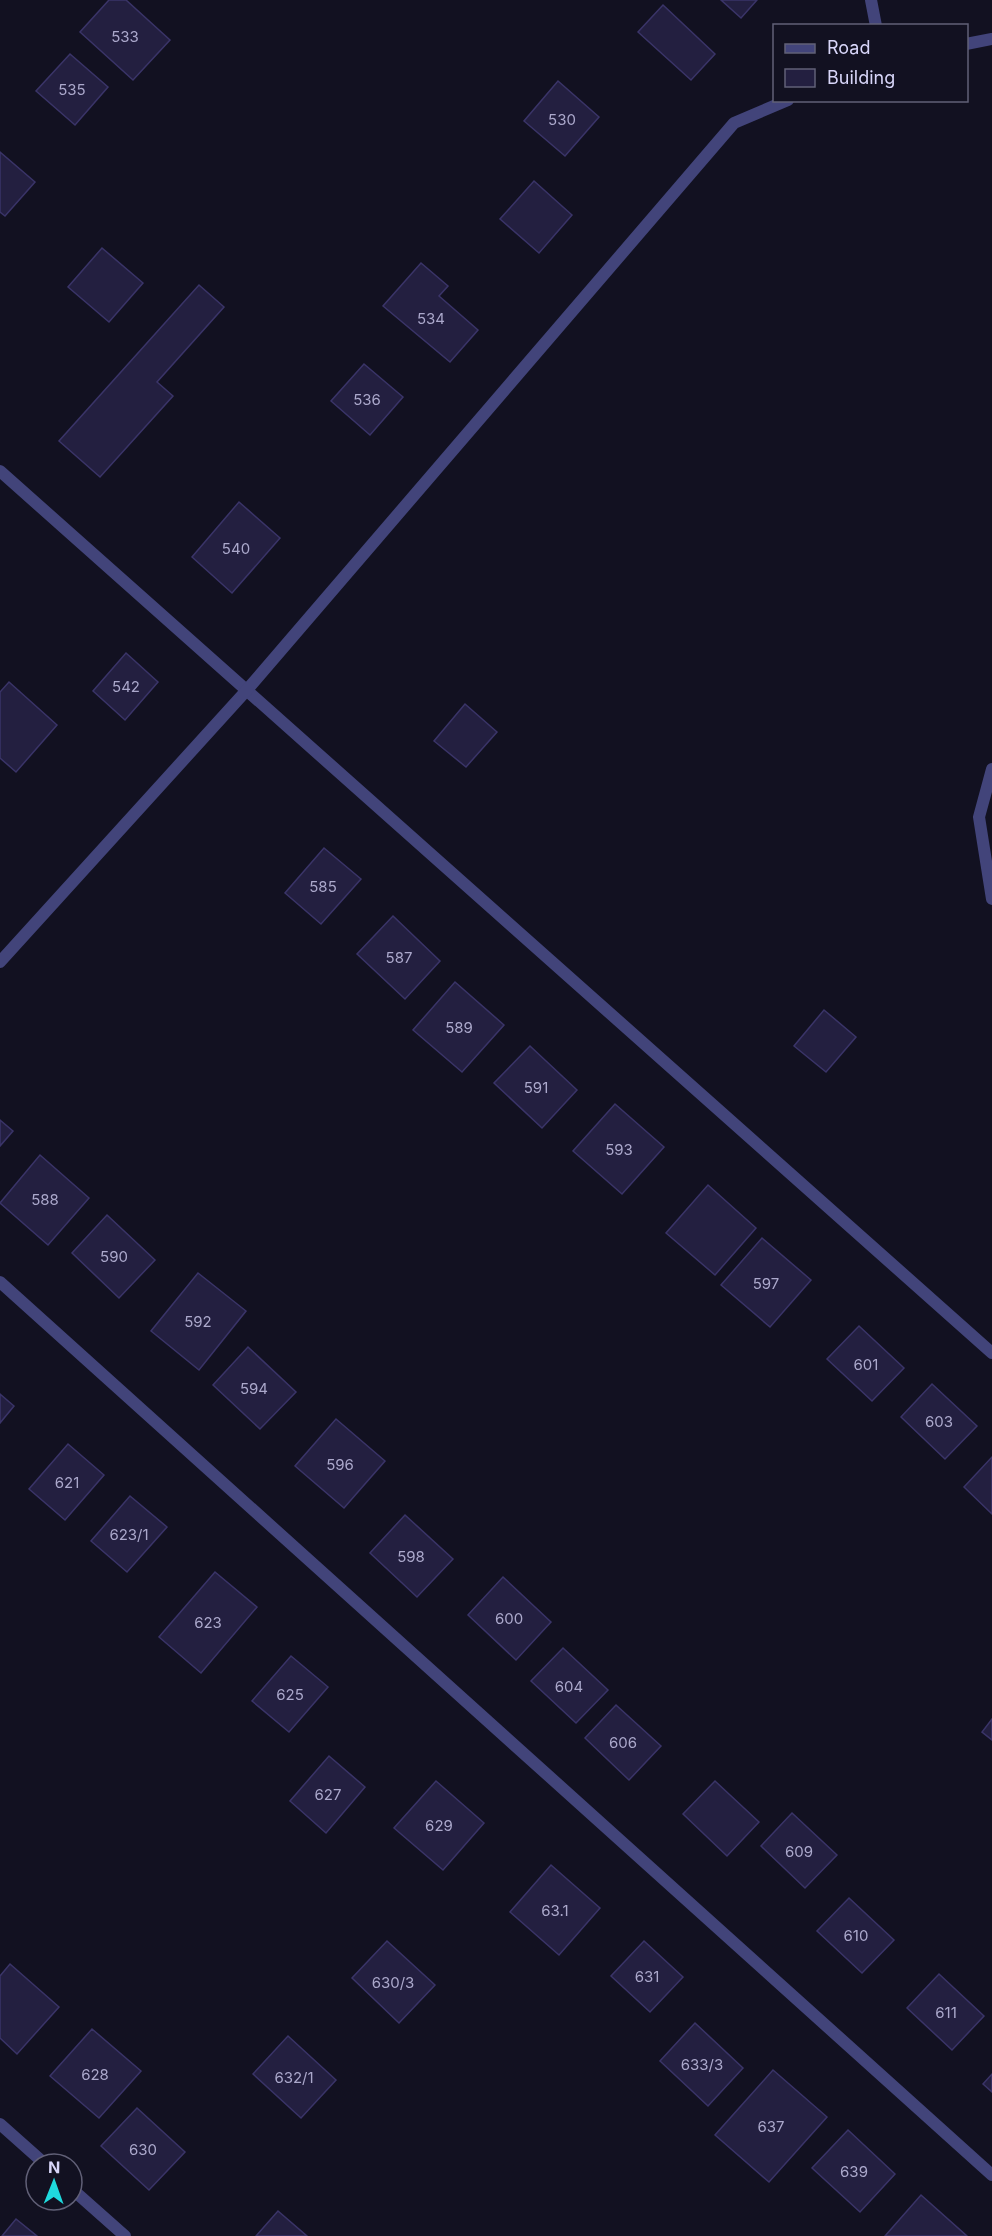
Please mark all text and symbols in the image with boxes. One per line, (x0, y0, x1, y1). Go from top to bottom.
legend (773, 24, 968, 102)
house number: 533 (111, 27, 139, 46)
text: Road (827, 37, 870, 58)
text: Building (827, 67, 895, 88)
house number: 535 (58, 80, 86, 99)
house number: 530 (548, 110, 576, 129)
house number: 534 (417, 309, 445, 328)
house number: 536 (353, 390, 381, 409)
house number: 540 (222, 539, 250, 558)
house number: 542 (112, 677, 140, 696)
house number: 585 (309, 877, 337, 896)
house number: 587 (386, 948, 412, 967)
house number: 589 (445, 1018, 473, 1037)
house number: 591 (524, 1078, 548, 1097)
house number: 593 (605, 1140, 633, 1159)
house number: 588 (31, 1190, 59, 1209)
house number: 590 (100, 1247, 128, 1266)
house number: 597 (753, 1274, 779, 1293)
house number: 592 (184, 1312, 212, 1331)
house number: 601 (854, 1355, 878, 1374)
house number: 594 (240, 1379, 268, 1398)
house number: 603 (925, 1412, 953, 1431)
house number: 596 (326, 1455, 354, 1474)
house number: 621 (55, 1473, 79, 1492)
house number: 623/1 (109, 1525, 149, 1544)
house number: 598 (397, 1547, 425, 1566)
house number: 600 (495, 1609, 523, 1628)
house number: 623 (194, 1613, 222, 1632)
house number: 604 (555, 1677, 583, 1696)
house number: 625 (276, 1685, 304, 1704)
house number: 606 (609, 1733, 637, 1752)
house number: 627 (315, 1785, 341, 1804)
house number: 629 (425, 1816, 453, 1835)
house number: 609 (785, 1842, 813, 1861)
house number: 63.1 (541, 1901, 569, 1920)
house number: 610 (844, 1926, 868, 1945)
house number: 631 (635, 1967, 659, 1986)
house number: 630/3 (372, 1973, 414, 1992)
house number: 611 (935, 2003, 957, 2022)
house number: 633/3 (681, 2055, 723, 2074)
house number: 628 (81, 2065, 109, 2084)
house number: 632/1 (274, 2068, 314, 2087)
house number: 637 (757, 2117, 785, 2136)
house number: 630 (129, 2140, 157, 2159)
north arrow (24, 2152, 84, 2212)
text: N (48, 2157, 61, 2177)
house number: 639 (840, 2162, 868, 2181)

